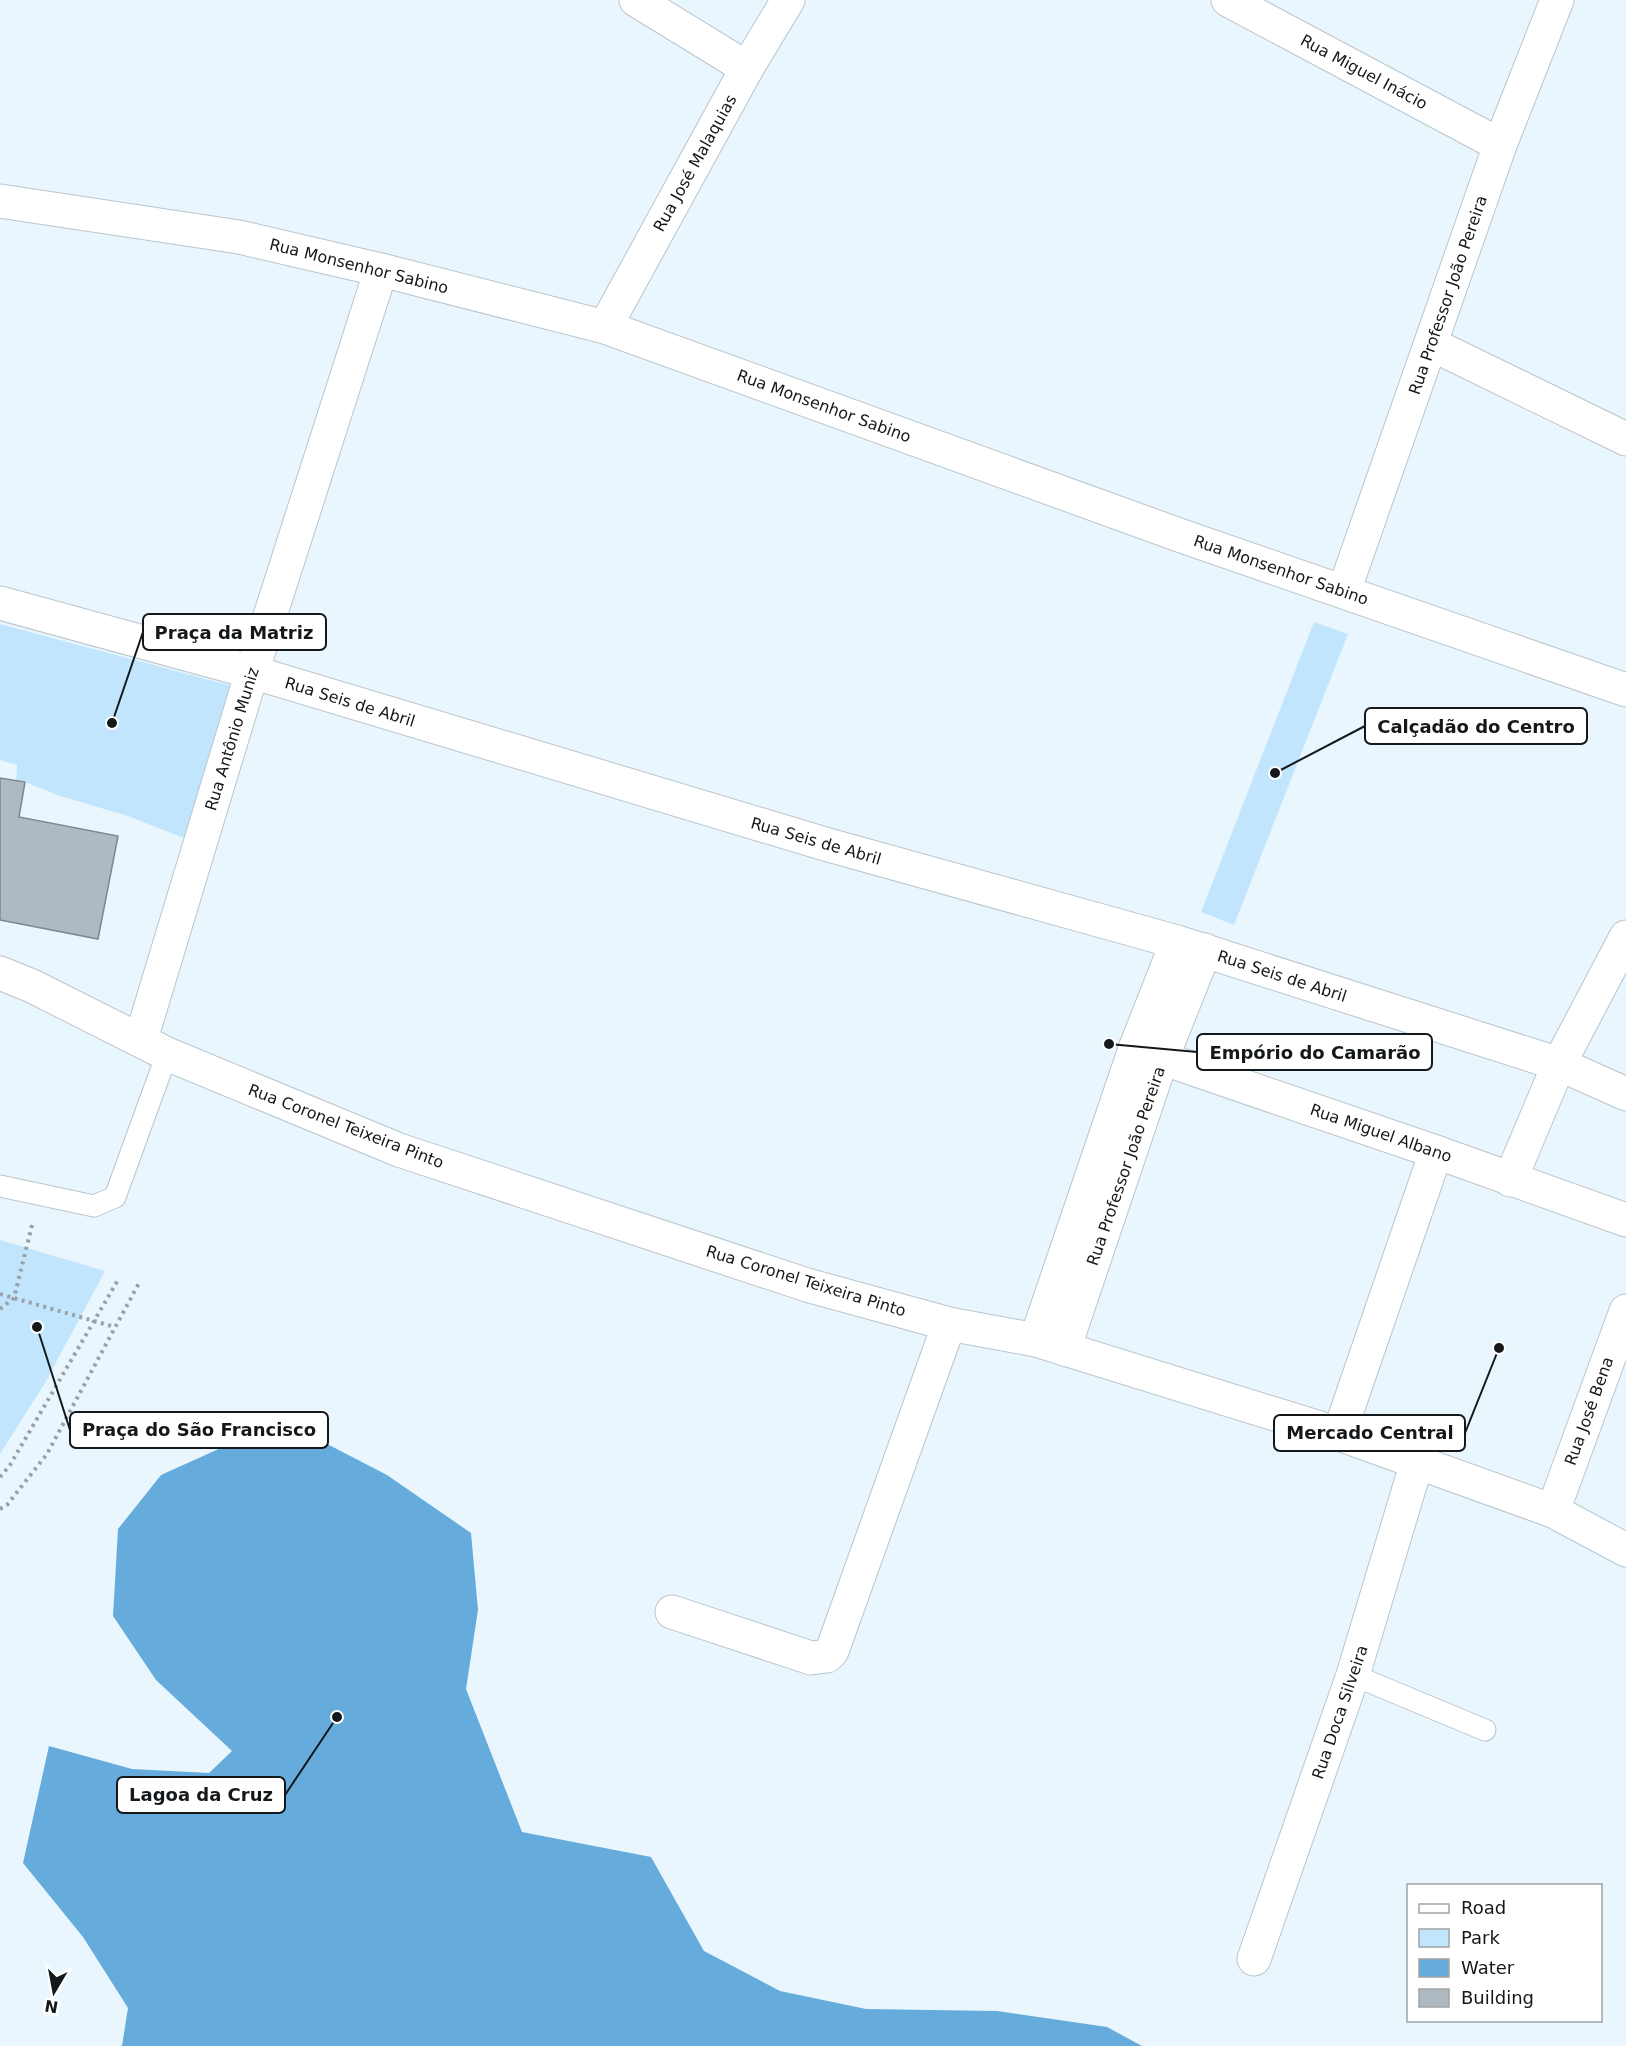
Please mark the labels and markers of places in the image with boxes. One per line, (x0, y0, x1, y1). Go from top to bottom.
callout: Praça da Matriz (143, 614, 326, 650)
callout: Calçadão do Centro (1365, 708, 1587, 744)
callout: Empório do Camarão (1197, 1034, 1432, 1070)
callout: Praça do São Francisco (70, 1412, 328, 1448)
callout: Mercado Central (1274, 1415, 1465, 1451)
callout: Lagoa da Cruz (117, 1777, 285, 1813)

